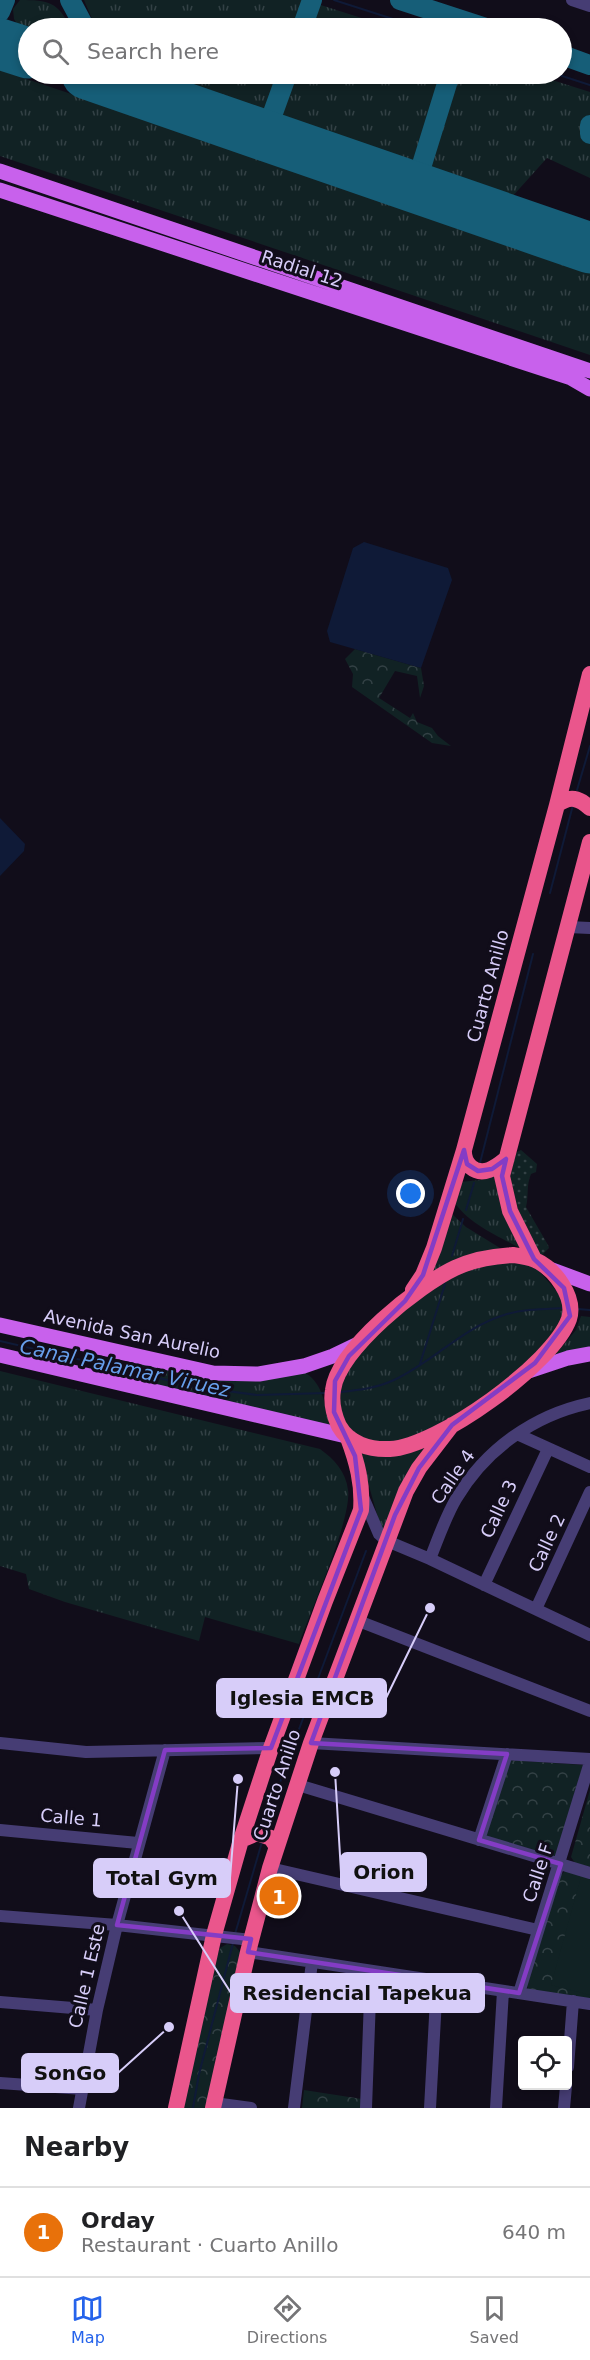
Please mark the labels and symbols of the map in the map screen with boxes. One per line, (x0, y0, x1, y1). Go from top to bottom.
street label: Radial 12 (259, 246, 345, 292)
street label: Cuarto Anillo (462, 927, 513, 1045)
your location (396, 1179, 425, 1208)
street label: Avenida San Aurelio (42, 1305, 222, 1362)
water label: Canal Palamar Viruez (18, 1334, 233, 1402)
street label: Calle 4 (426, 1445, 479, 1508)
street label: Calle 3 (476, 1476, 521, 1541)
street label: Calle 2 (524, 1510, 569, 1575)
callout: Iglesia EMCB (217, 1679, 386, 1717)
text: Iglesia EMCB (230, 1686, 374, 1710)
street label: Cuarto Anillo (249, 1726, 304, 1843)
street label: Calle 1 (39, 1804, 103, 1831)
street label: Calle F (518, 1841, 557, 1905)
callout: Orion (341, 1853, 426, 1891)
callout: Total Gym (94, 1859, 230, 1897)
text: Orion (353, 1860, 415, 1884)
text: Total Gym (106, 1866, 218, 1890)
pin: 1 (260, 1874, 298, 1918)
street label: Calle 1 Este (64, 1922, 109, 2030)
callout: Residencial Tapekua (231, 1974, 484, 2012)
text: Residencial Tapekua (242, 1981, 472, 2005)
callout: SonGo (22, 2054, 118, 2092)
text: SonGo (34, 2061, 106, 2085)

